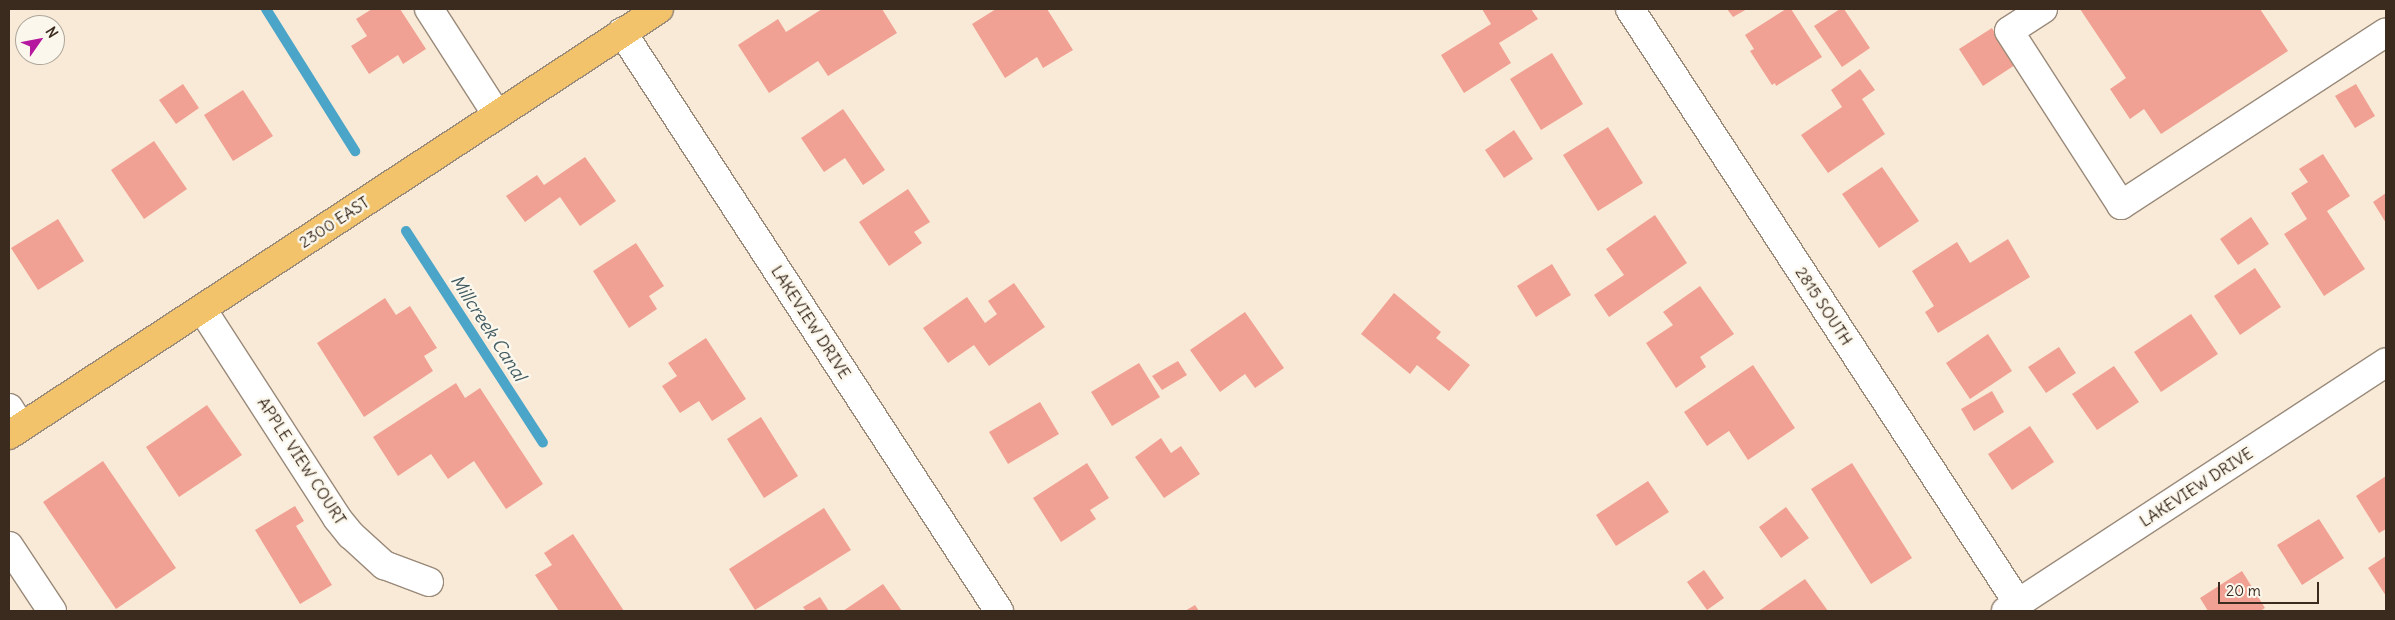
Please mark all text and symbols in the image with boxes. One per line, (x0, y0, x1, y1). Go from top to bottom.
north arrow (15, 15, 65, 65)
text: N (42, 23, 62, 41)
street label: 2300 EAST (295, 192, 373, 252)
street label: LAKEVIEW DRIVE (767, 262, 855, 382)
street label: 2815 SOUTH (1792, 263, 1856, 349)
water label: Millcreek Canal (446, 271, 530, 385)
street label: APPLE VIEW COURT (254, 394, 350, 528)
street label: LAKEVIEW DRIVE (2136, 443, 2256, 531)
scale bar (2220, 572, 2321, 604)
text: 20 m (2226, 581, 2261, 600)

